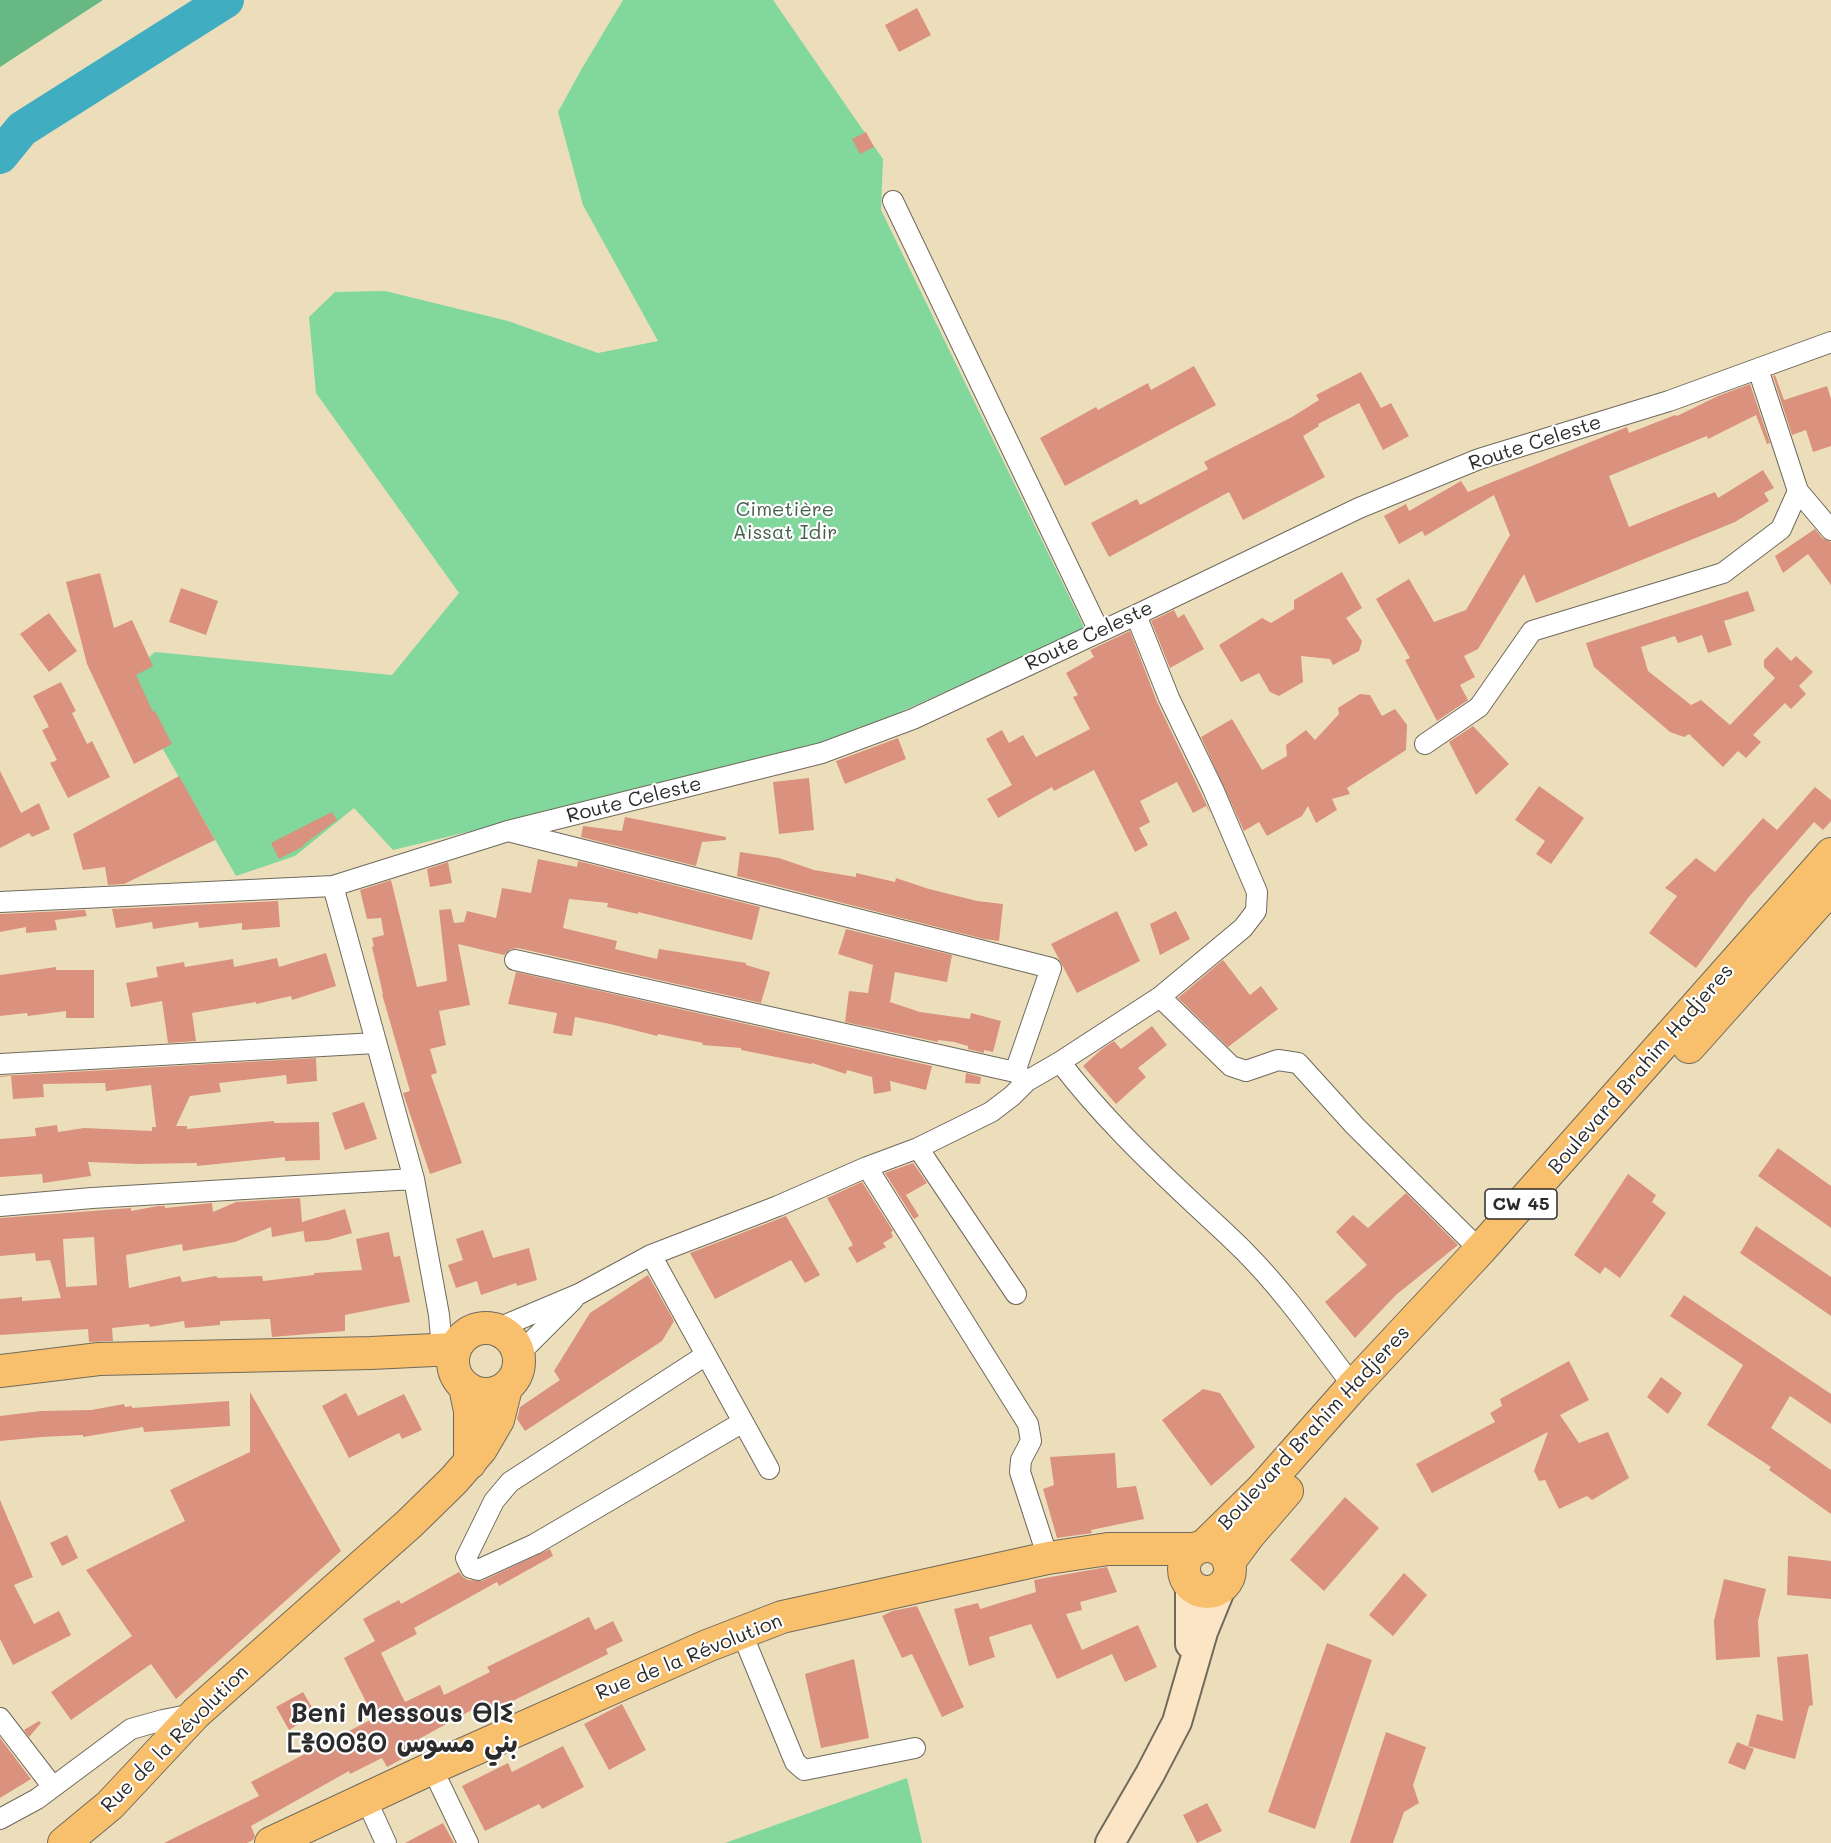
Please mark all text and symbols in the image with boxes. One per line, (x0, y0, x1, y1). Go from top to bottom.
street label: Route Celeste (1466, 410, 1604, 476)
park label: Cimetière Aissat Idir (733, 498, 837, 545)
street label: Route Celeste (1021, 596, 1157, 676)
street label: Route Celeste (564, 772, 704, 828)
street label: Boulevard Brahim Hadjeres (1543, 959, 1739, 1179)
road number: CW 45 (1485, 1189, 1557, 1219)
street label: Boulevard Brahim Hadjeres (1213, 1321, 1415, 1535)
street label: Rue de la Révolution (592, 1609, 786, 1705)
street label: Rue de la Révolution (96, 1660, 254, 1818)
district label: Beni Messous ⴱⵏⵉ ⵎⴻⵙⵙⵓⵙ بني مسوس (286, 1698, 518, 1760)

